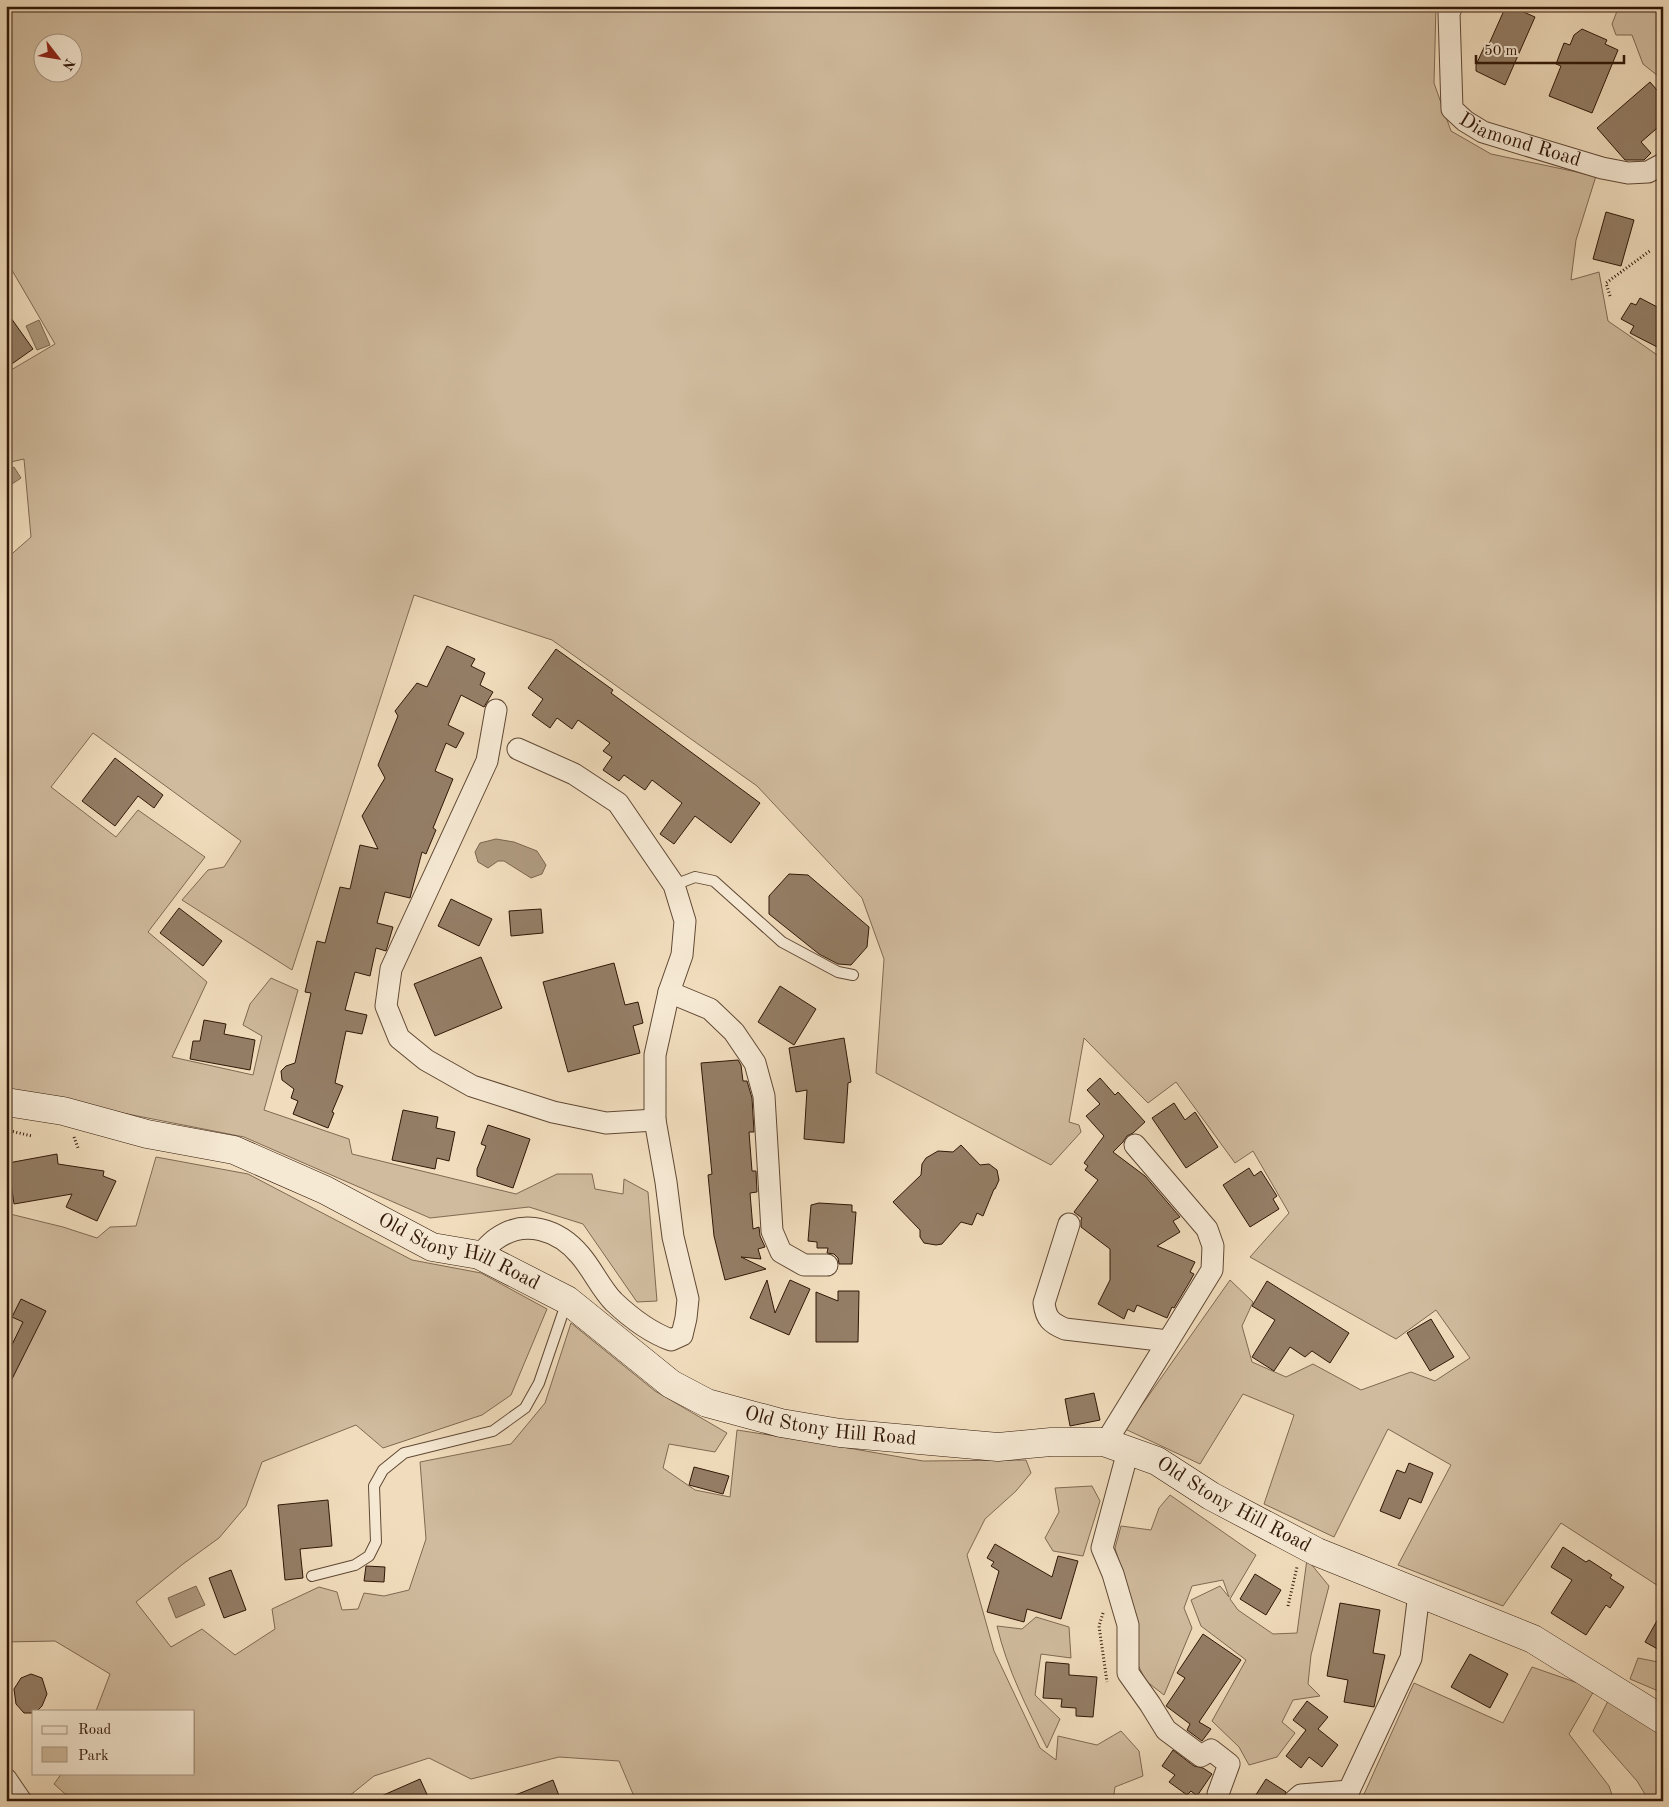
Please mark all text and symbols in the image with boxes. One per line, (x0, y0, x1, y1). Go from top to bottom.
north arrow (32, 32, 82, 82)
scale bar (1476, 32, 1624, 64)
text: 50 m (1484, 44, 1518, 59)
text: N (59, 56, 77, 73)
street label: Diamond Road (1455, 110, 1583, 171)
street label: Old Stony Hill Road (374, 1210, 543, 1294)
street label: Old Stony Hill Road (742, 1404, 917, 1450)
street label: Old Stony Hill Road (1153, 1453, 1314, 1557)
legend (32, 1710, 195, 1774)
text: Road (78, 1723, 112, 1738)
text: Park (78, 1749, 109, 1764)

